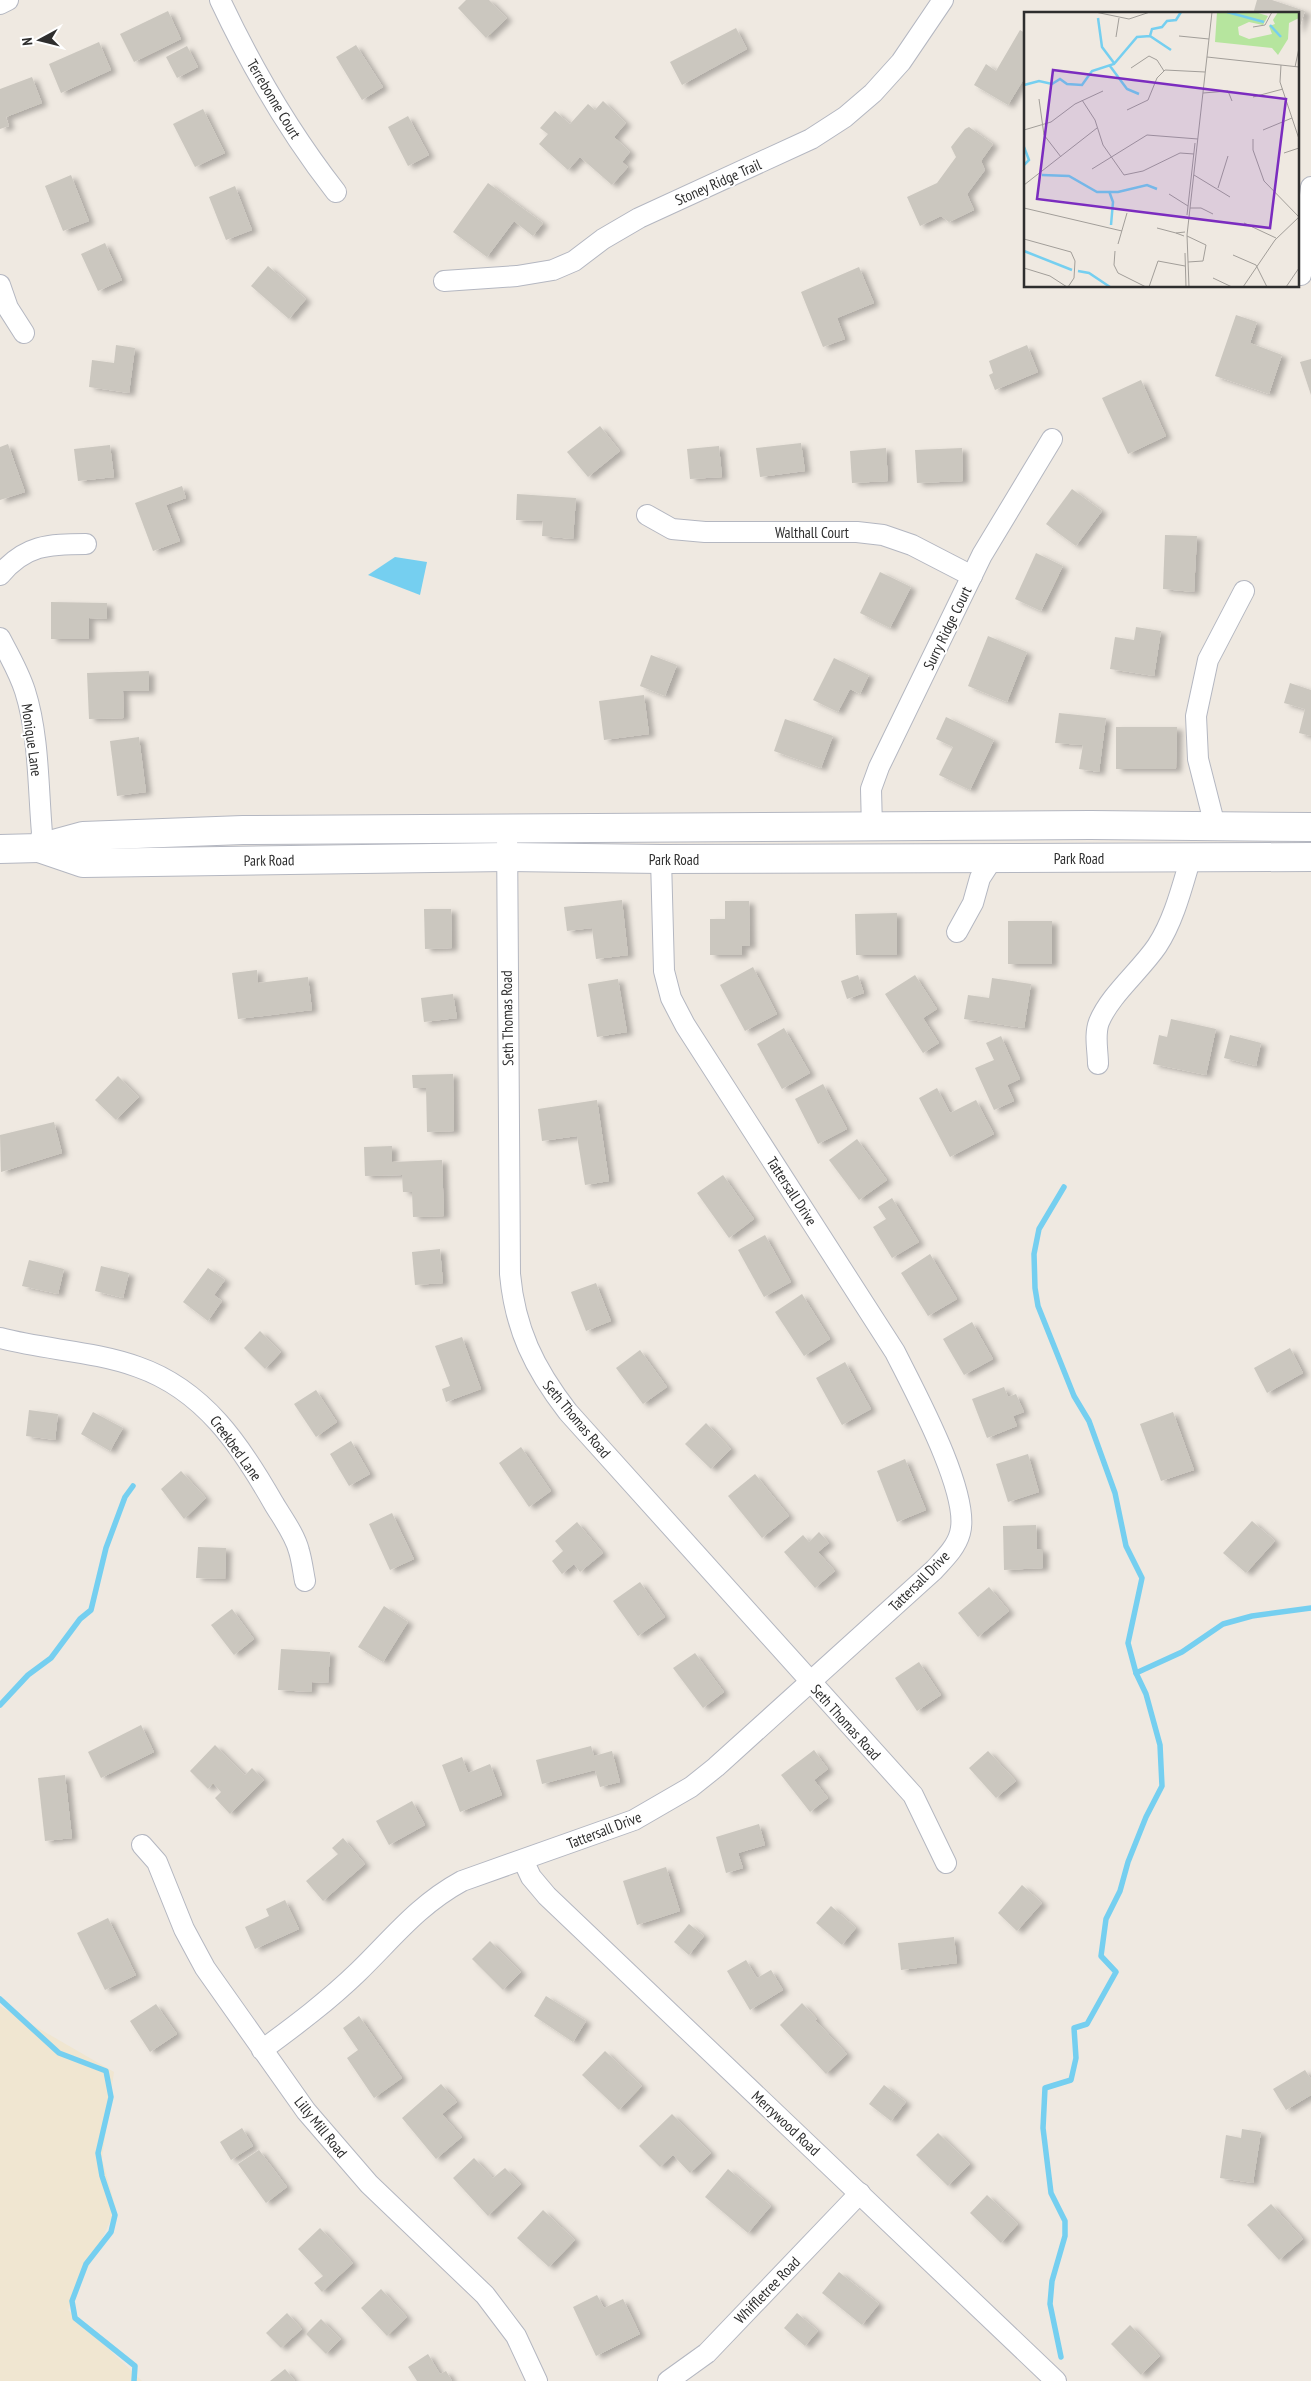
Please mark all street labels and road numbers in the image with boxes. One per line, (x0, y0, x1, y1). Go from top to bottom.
street label: Terrebonne Court (243, 56, 305, 142)
street label: Stoney Ridge Trail (672, 154, 765, 209)
street label: Walthall Court (775, 523, 849, 542)
street label: Surry Ridge Court (919, 583, 975, 673)
street label: Monique Lane (18, 703, 46, 777)
street label: Park Road (1054, 849, 1104, 868)
street label: Park Road (243, 850, 295, 870)
street label: Park Road (649, 850, 699, 869)
street label: Seth Thomas Road (497, 970, 517, 1066)
street label: Tattersall Drive (763, 1153, 821, 1229)
street label: Seth Thomas Road (539, 1376, 615, 1462)
street label: Creekbed Lane (206, 1412, 266, 1484)
street label: Tattersall Drive (885, 1547, 953, 1615)
street label: Seth Thomas Road (807, 1680, 885, 1764)
street label: Tattersall Drive (564, 1807, 644, 1853)
street label: Merrywood Road (748, 2086, 824, 2160)
street label: Lilly Mill Road (291, 2092, 351, 2162)
street label: Whiffletree Road (730, 2252, 804, 2328)

